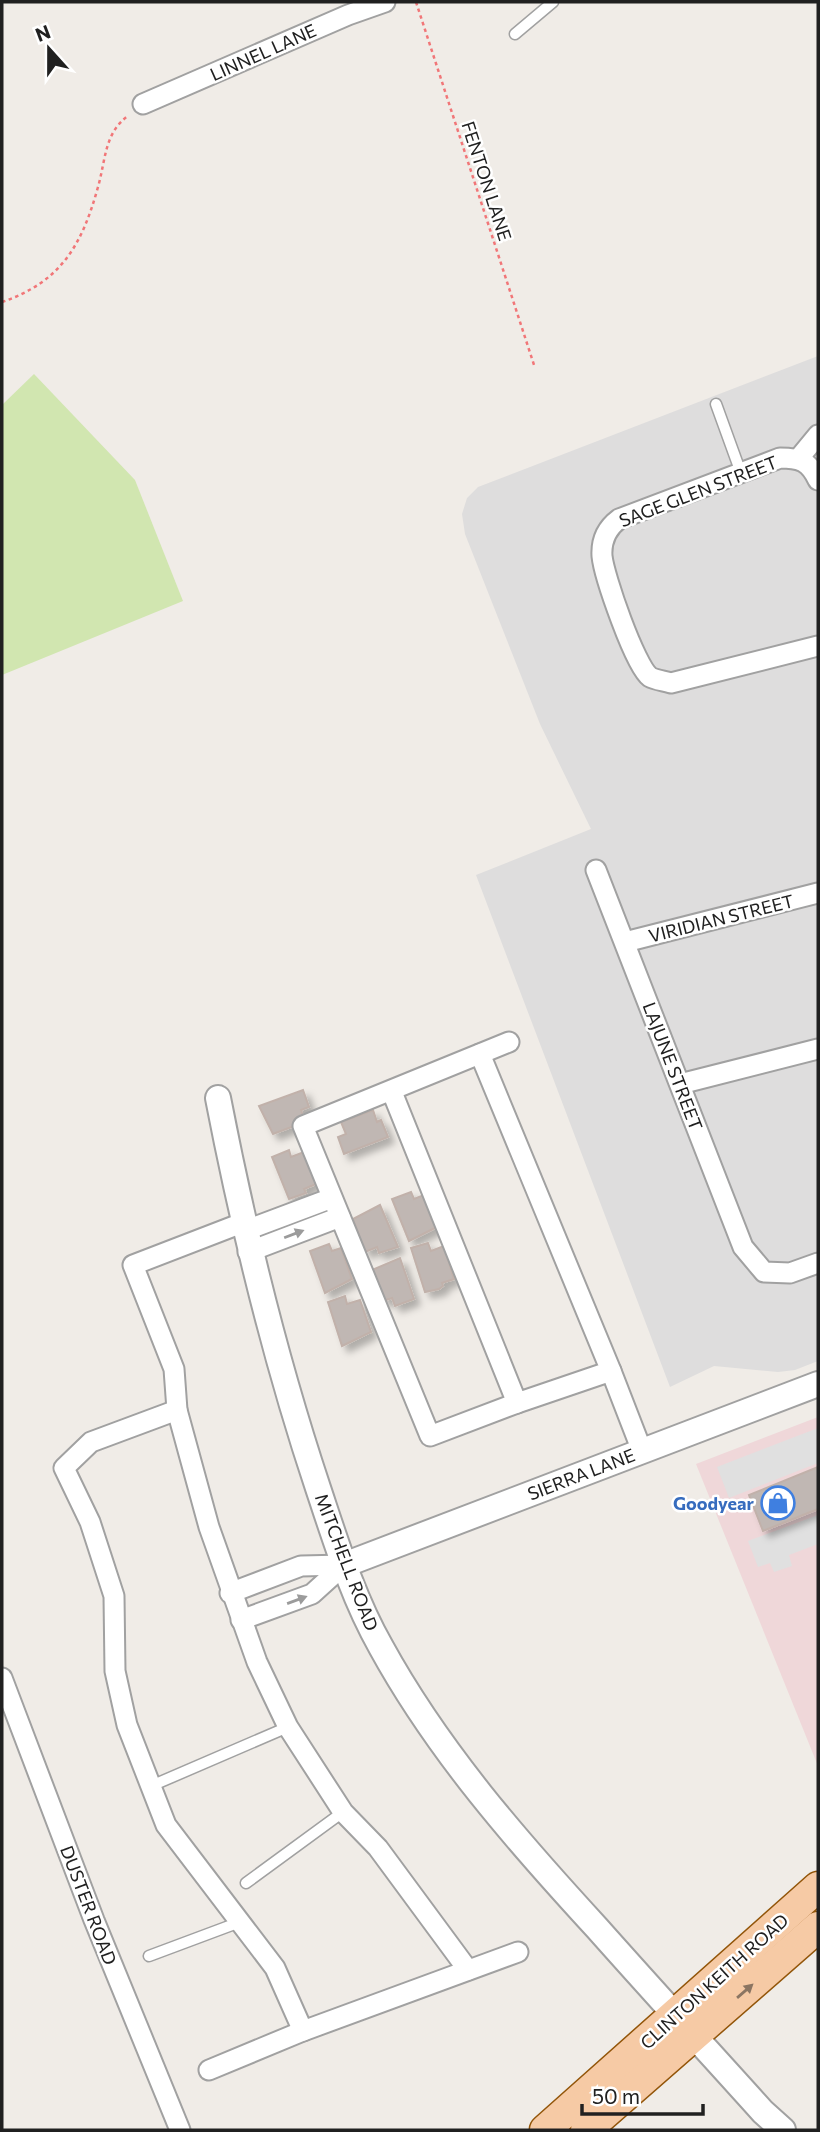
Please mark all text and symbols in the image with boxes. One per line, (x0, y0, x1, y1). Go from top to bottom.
north arrow (14, 14, 84, 84)
text: N (32, 19, 54, 46)
street label: LINNEL LANE (206, 19, 320, 85)
street label: FENTON LANE (457, 119, 517, 243)
street label: SAGE GLEN STREET (616, 451, 780, 531)
street label: VIRIDIAN STREET (646, 889, 796, 947)
street label: LAJUNE STREET (638, 999, 708, 1133)
one-way arrow (284, 1229, 305, 1240)
street label: SIERRA LANE (524, 1443, 638, 1505)
shop icon: Goodyear (759, 1484, 797, 1522)
street label: MITCHELL ROAD (311, 1490, 383, 1634)
place label: Goodyear (673, 1492, 755, 1514)
one-way arrow (286, 1594, 307, 1605)
street label: DUSTER ROAD (56, 1842, 122, 1968)
street label: CLINTON KEITH ROAD (635, 1909, 793, 2053)
one-way arrow (736, 1983, 754, 1999)
scale bar (582, 2072, 703, 2116)
text: 50 m (592, 2083, 640, 2108)

